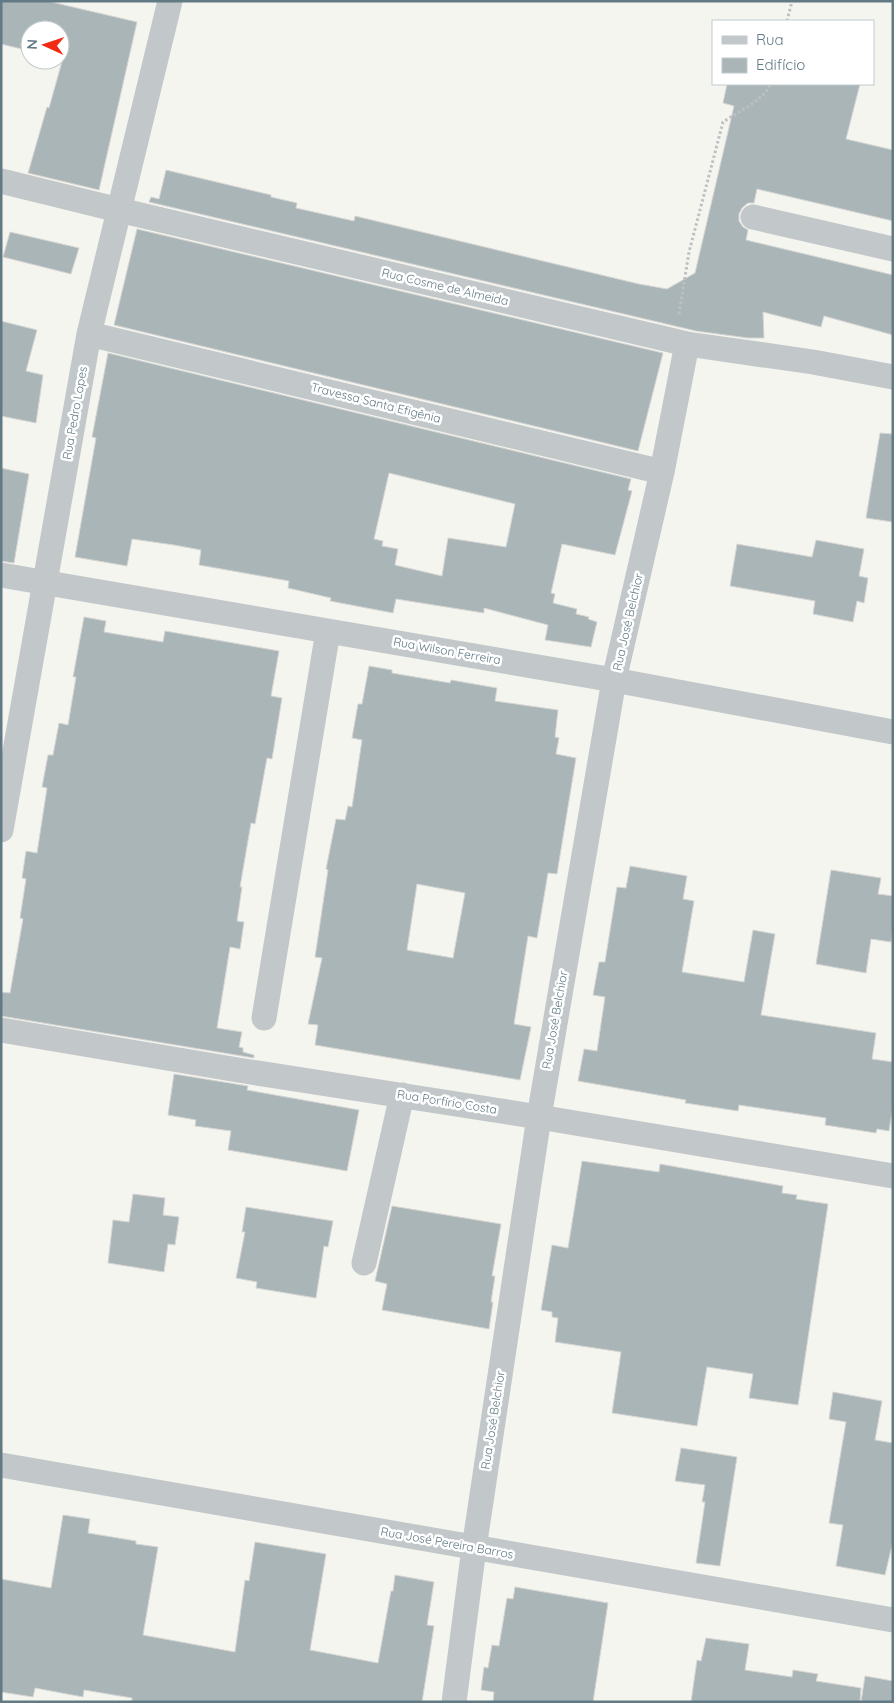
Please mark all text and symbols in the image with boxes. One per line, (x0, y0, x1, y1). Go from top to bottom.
north arrow (20, 20, 70, 70)
legend (712, 20, 874, 85)
text: Rua (756, 30, 784, 49)
text: N (23, 39, 41, 50)
text: Edifício (756, 55, 805, 74)
street label: Rua Cosme de Almeida (380, 265, 510, 308)
street label: Rua Pedro Lopes (59, 365, 90, 461)
street label: Travessa Santa Efigênia (310, 379, 443, 426)
street label: Rua José Belchior (609, 571, 646, 672)
street label: Rua Wilson Ferreira (392, 634, 502, 667)
street label: Rua José Belchior (538, 969, 571, 1070)
street label: Rua Porfírio Costa (396, 1086, 498, 1117)
street label: Rua José Belchior (477, 1369, 508, 1470)
street label: Rua José Pereira Barros (380, 1523, 515, 1562)

